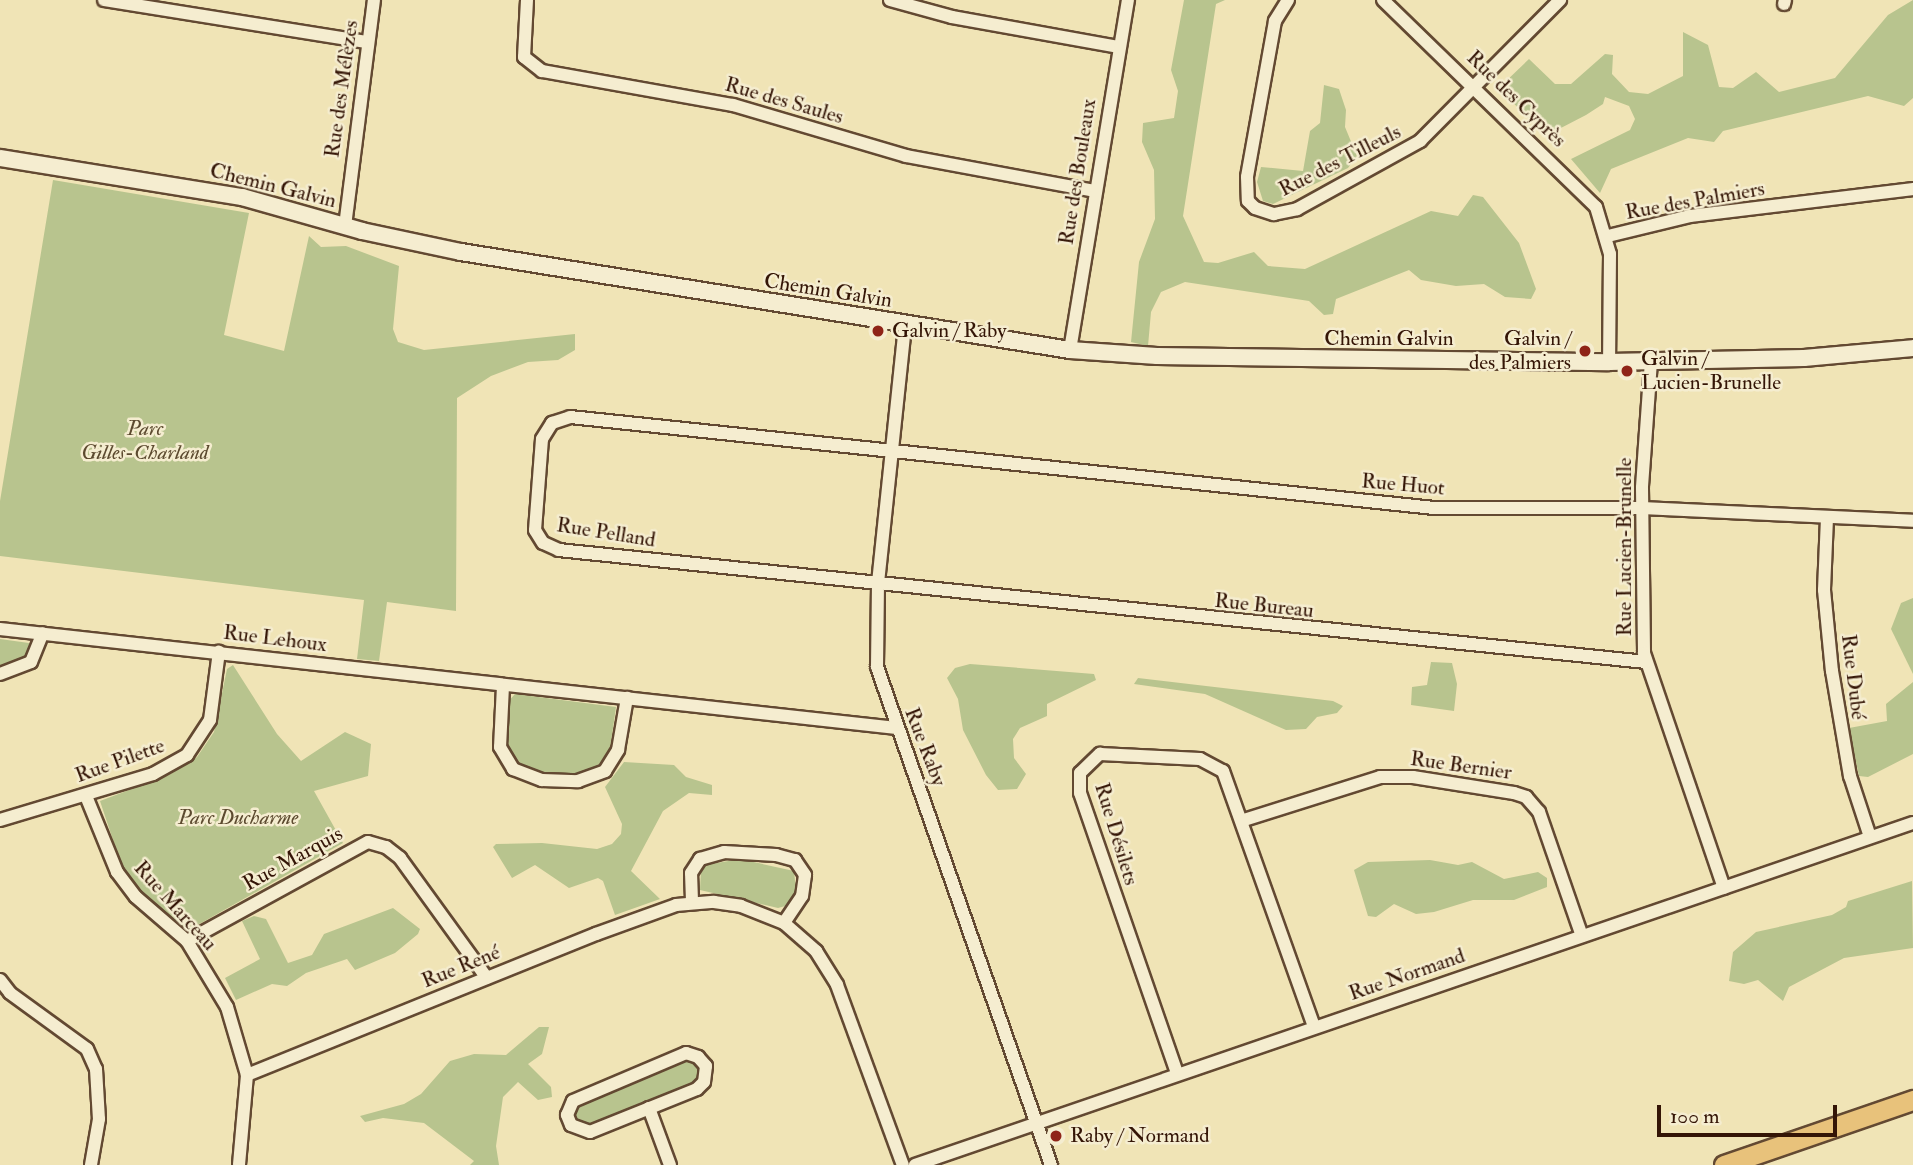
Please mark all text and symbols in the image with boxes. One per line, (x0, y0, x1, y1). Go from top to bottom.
street label: Rue des Mélèzes (320, 19, 364, 159)
street label: Rue des Cyprès (1461, 45, 1571, 153)
street label: Rue des Saules (722, 72, 846, 130)
street label: Rue des Bouleaux (1054, 97, 1102, 247)
street label: Rue des Tilleuls (1275, 119, 1405, 203)
street label: Chemin Galvin (207, 158, 339, 214)
street label: Rue des Palmiers (1623, 176, 1767, 226)
street label: Chemin Galvin (762, 268, 894, 314)
place label: Galvin / Raby (892, 318, 1006, 344)
marker: Galvin / Raby (870, 323, 886, 339)
street label: Chemin Galvin (1324, 326, 1454, 352)
place label: Galvin / des Palmiers (1469, 326, 1571, 376)
marker: Galvin / des Palmiers (1577, 343, 1593, 359)
place label: Galvin / Lucien-Brunelle (1641, 346, 1781, 396)
marker: Galvin / Lucien-Brunelle (1619, 363, 1635, 379)
park label: Parc Gilles-Charland (81, 416, 209, 466)
street label: Rue Lucien-Brunelle (1612, 458, 1638, 636)
street label: Rue Huot (1360, 469, 1446, 501)
street label: Rue Pelland (555, 513, 657, 553)
street label: Rue Bureau (1213, 588, 1315, 624)
street label: Rue Lehoux (222, 620, 328, 658)
street label: Rue Dubé (1835, 633, 1871, 721)
street label: Rue Raby (899, 704, 951, 790)
street label: Rue Pilette (72, 733, 168, 789)
street label: Rue Bernier (1409, 746, 1513, 786)
street label: Rue Désilets (1089, 780, 1143, 888)
park label: Parc Ducharme (178, 805, 298, 831)
street label: Rue Marquis (239, 821, 347, 897)
street label: Rue Marceau (128, 856, 222, 956)
street label: Rue René (418, 940, 504, 994)
street label: Rue Normand (1346, 943, 1468, 1007)
scale bar (1661, 1092, 1841, 1136)
text: 100 m (1670, 1103, 1720, 1130)
place label: Raby / Normand (1070, 1123, 1210, 1149)
marker: Raby / Normand (1048, 1128, 1064, 1144)

